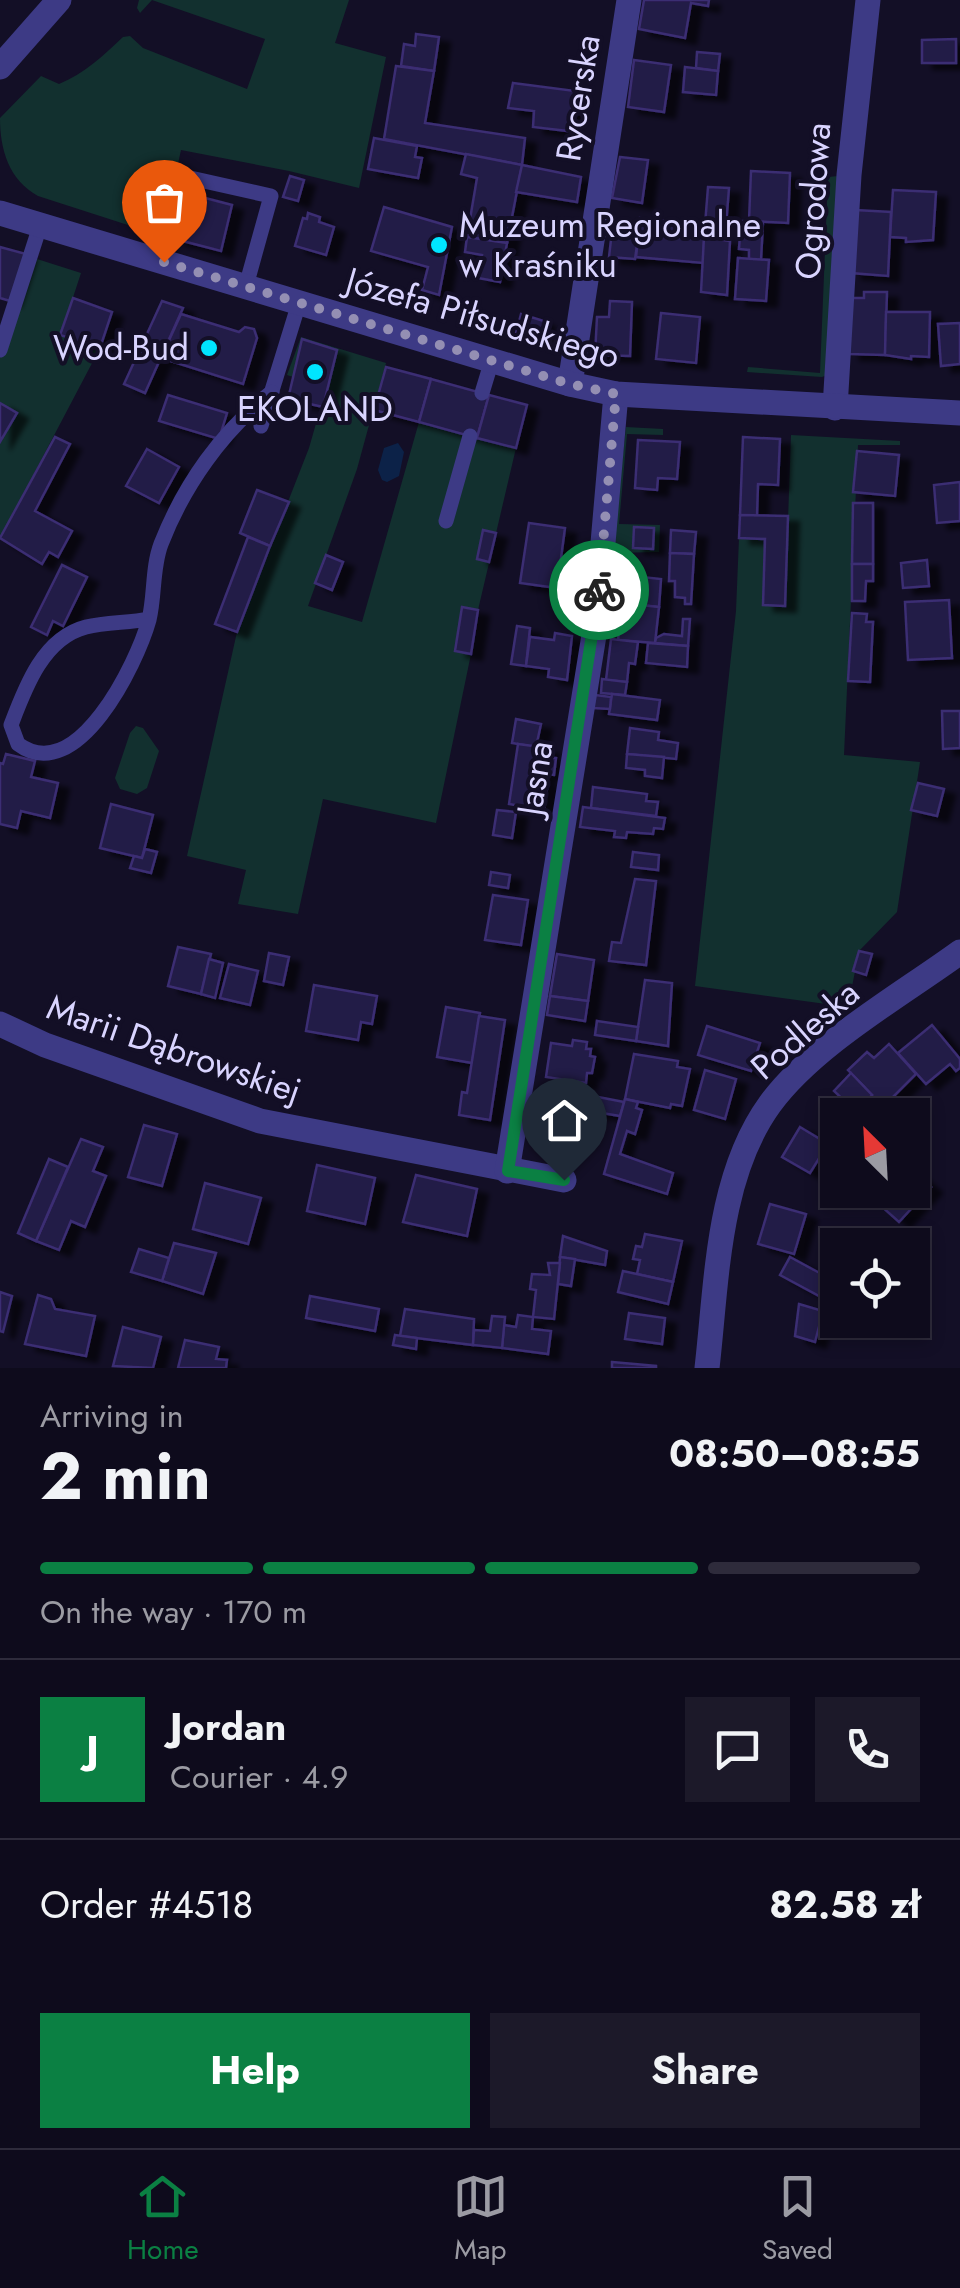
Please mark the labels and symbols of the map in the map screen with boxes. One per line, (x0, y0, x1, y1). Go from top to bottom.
street label: Rycerska (543, 31, 613, 165)
street label: Ogrodowa (783, 121, 843, 281)
pin (122, 160, 207, 263)
place label: Muzeum Regionalne w Kraśniku (459, 200, 761, 290)
marker: Muzeum Regionalne w Kraśniku (428, 234, 450, 256)
street label: Józefa Piłsudskiego (337, 254, 626, 381)
place label: Wod-Bud (53, 323, 189, 373)
marker: Wod-Bud (198, 337, 220, 359)
marker: EKOLAND (304, 361, 326, 383)
place label: EKOLAND (237, 384, 393, 434)
courier (549, 540, 649, 640)
street label: Jasna (504, 737, 566, 823)
street label: Podleska (740, 969, 870, 1091)
street label: Marii Dąbrowskiej (40, 982, 308, 1116)
pin (522, 1078, 607, 1181)
north arrow (820, 1098, 930, 1208)

